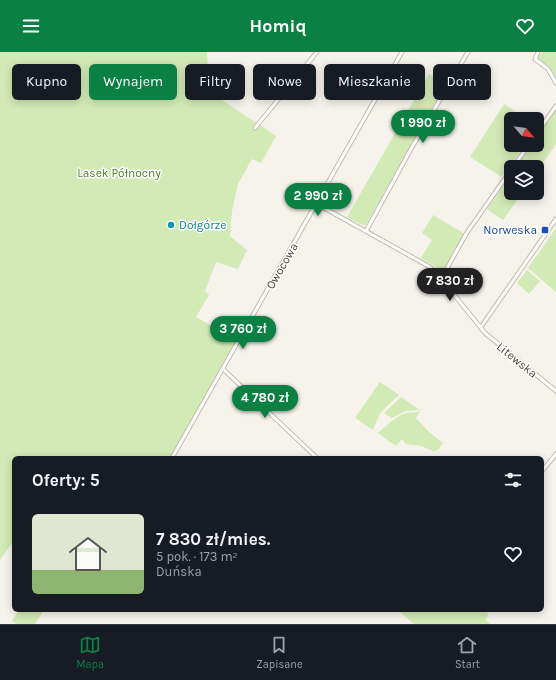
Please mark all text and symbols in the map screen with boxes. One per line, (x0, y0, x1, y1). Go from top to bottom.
icon: menu (20, 15, 42, 37)
text: Homiq (250, 15, 306, 37)
icon: heart (514, 15, 536, 37)
chip: Kupno (12, 64, 81, 100)
chip: Wynajem (89, 64, 177, 100)
chip: Filtry (185, 64, 245, 100)
chip: Nowe (253, 64, 316, 100)
chip: Mieszkanie (324, 64, 425, 100)
chip: Dom (433, 64, 491, 100)
pin: 1 990 zł (382, 110, 464, 144)
north arrow (504, 112, 544, 152)
map controls (504, 112, 544, 200)
text: 1 990 zł (400, 115, 446, 130)
button: layers (504, 160, 544, 200)
park label: Lasek Północny (77, 166, 161, 180)
pin: 2 990 zł (277, 183, 359, 217)
text: 2 990 zł (294, 188, 342, 203)
place label: Dołgórze (179, 218, 226, 232)
marker: Dołgórze (166, 220, 176, 230)
place label: Norweska (483, 223, 537, 237)
marker: Norweska (540, 225, 550, 235)
street label: Owocowa (263, 240, 301, 292)
pin: 7 830 zł (409, 268, 491, 302)
text: 7 830 zł (426, 273, 474, 288)
pin: 3 760 zł (202, 316, 284, 350)
text: 3 760 zł (219, 321, 267, 336)
street label: Litewska (494, 339, 540, 381)
pin: 4 780 zł (224, 385, 306, 419)
text: 4 780 zł (241, 390, 289, 405)
icon: filters (502, 469, 524, 491)
text: Oferty: 5 (32, 470, 100, 490)
text: 7 830 zł/mies. (156, 529, 270, 549)
icon: home (64, 530, 112, 578)
icon: heart (502, 543, 524, 565)
text: 5 pok. · 173 m² (156, 549, 238, 564)
text: Duńska (156, 564, 202, 579)
tab: Mapa (76, 634, 104, 671)
tab: Zapisane (256, 634, 303, 671)
tab: Start (455, 634, 480, 671)

